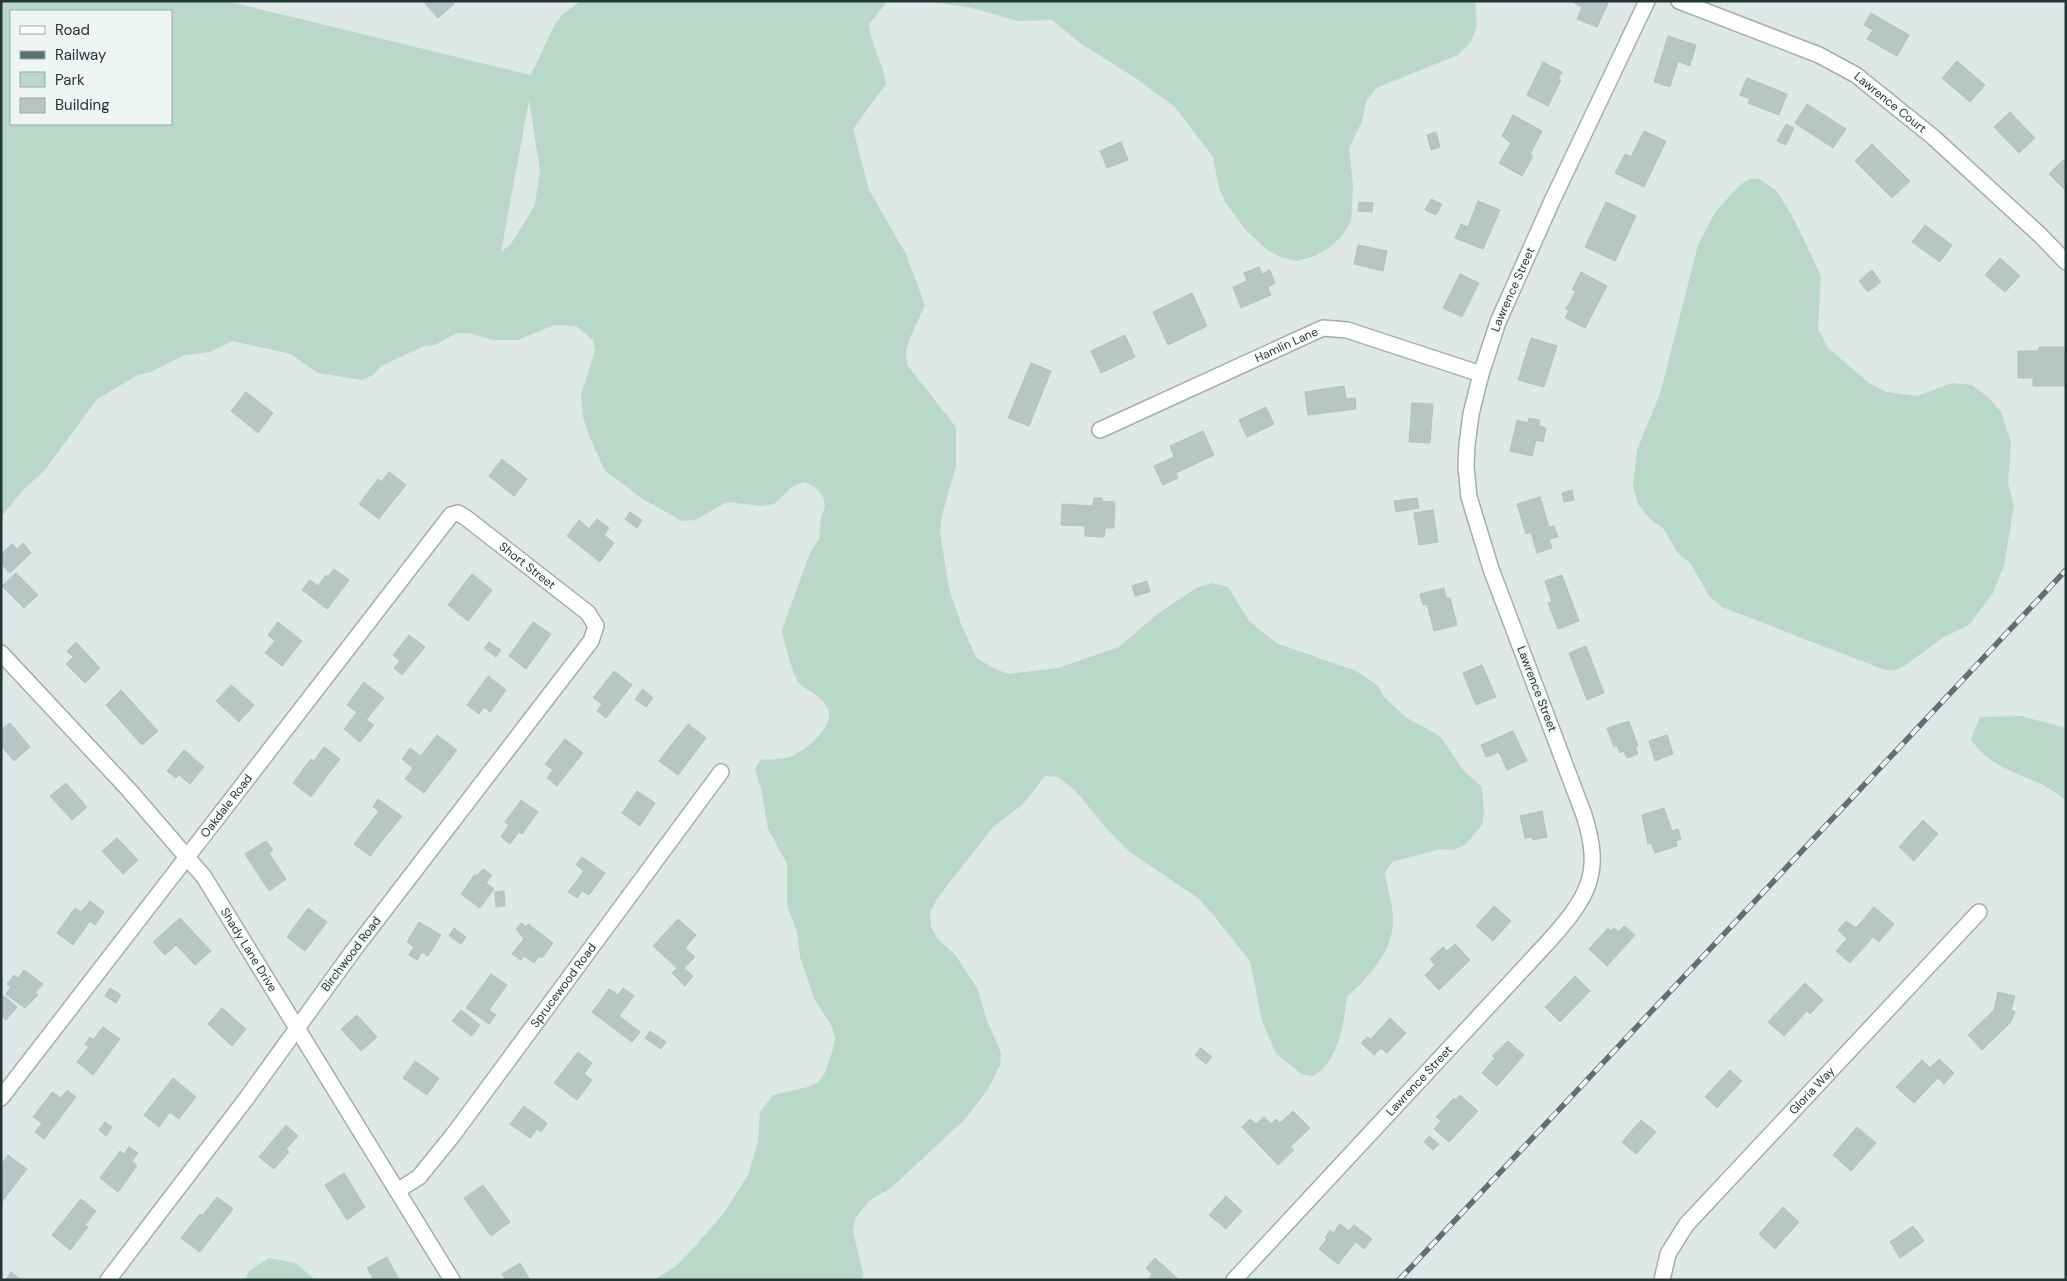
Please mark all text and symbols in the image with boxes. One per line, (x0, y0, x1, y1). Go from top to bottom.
legend (10, 10, 172, 125)
text: Road (55, 20, 90, 40)
text: Railway (55, 45, 107, 65)
street label: Lawrence Court (1851, 69, 1930, 137)
text: Park (55, 70, 85, 90)
text: Building (55, 95, 110, 115)
street label: Lawrence Street (1487, 244, 1538, 334)
street label: Hamlin Lane (1252, 323, 1321, 366)
street label: Short Street (496, 539, 559, 593)
street label: Lawrence Street (1513, 644, 1561, 734)
street label: Oakdale Road (197, 771, 256, 841)
street label: Shady Lane Drive (217, 905, 281, 995)
street label: Birchwood Road (318, 913, 384, 995)
street label: Sprucewood Road (527, 940, 600, 1031)
street label: Lawrence Street (1382, 1042, 1456, 1119)
street label: Gloria Way (1786, 1063, 1838, 1118)

